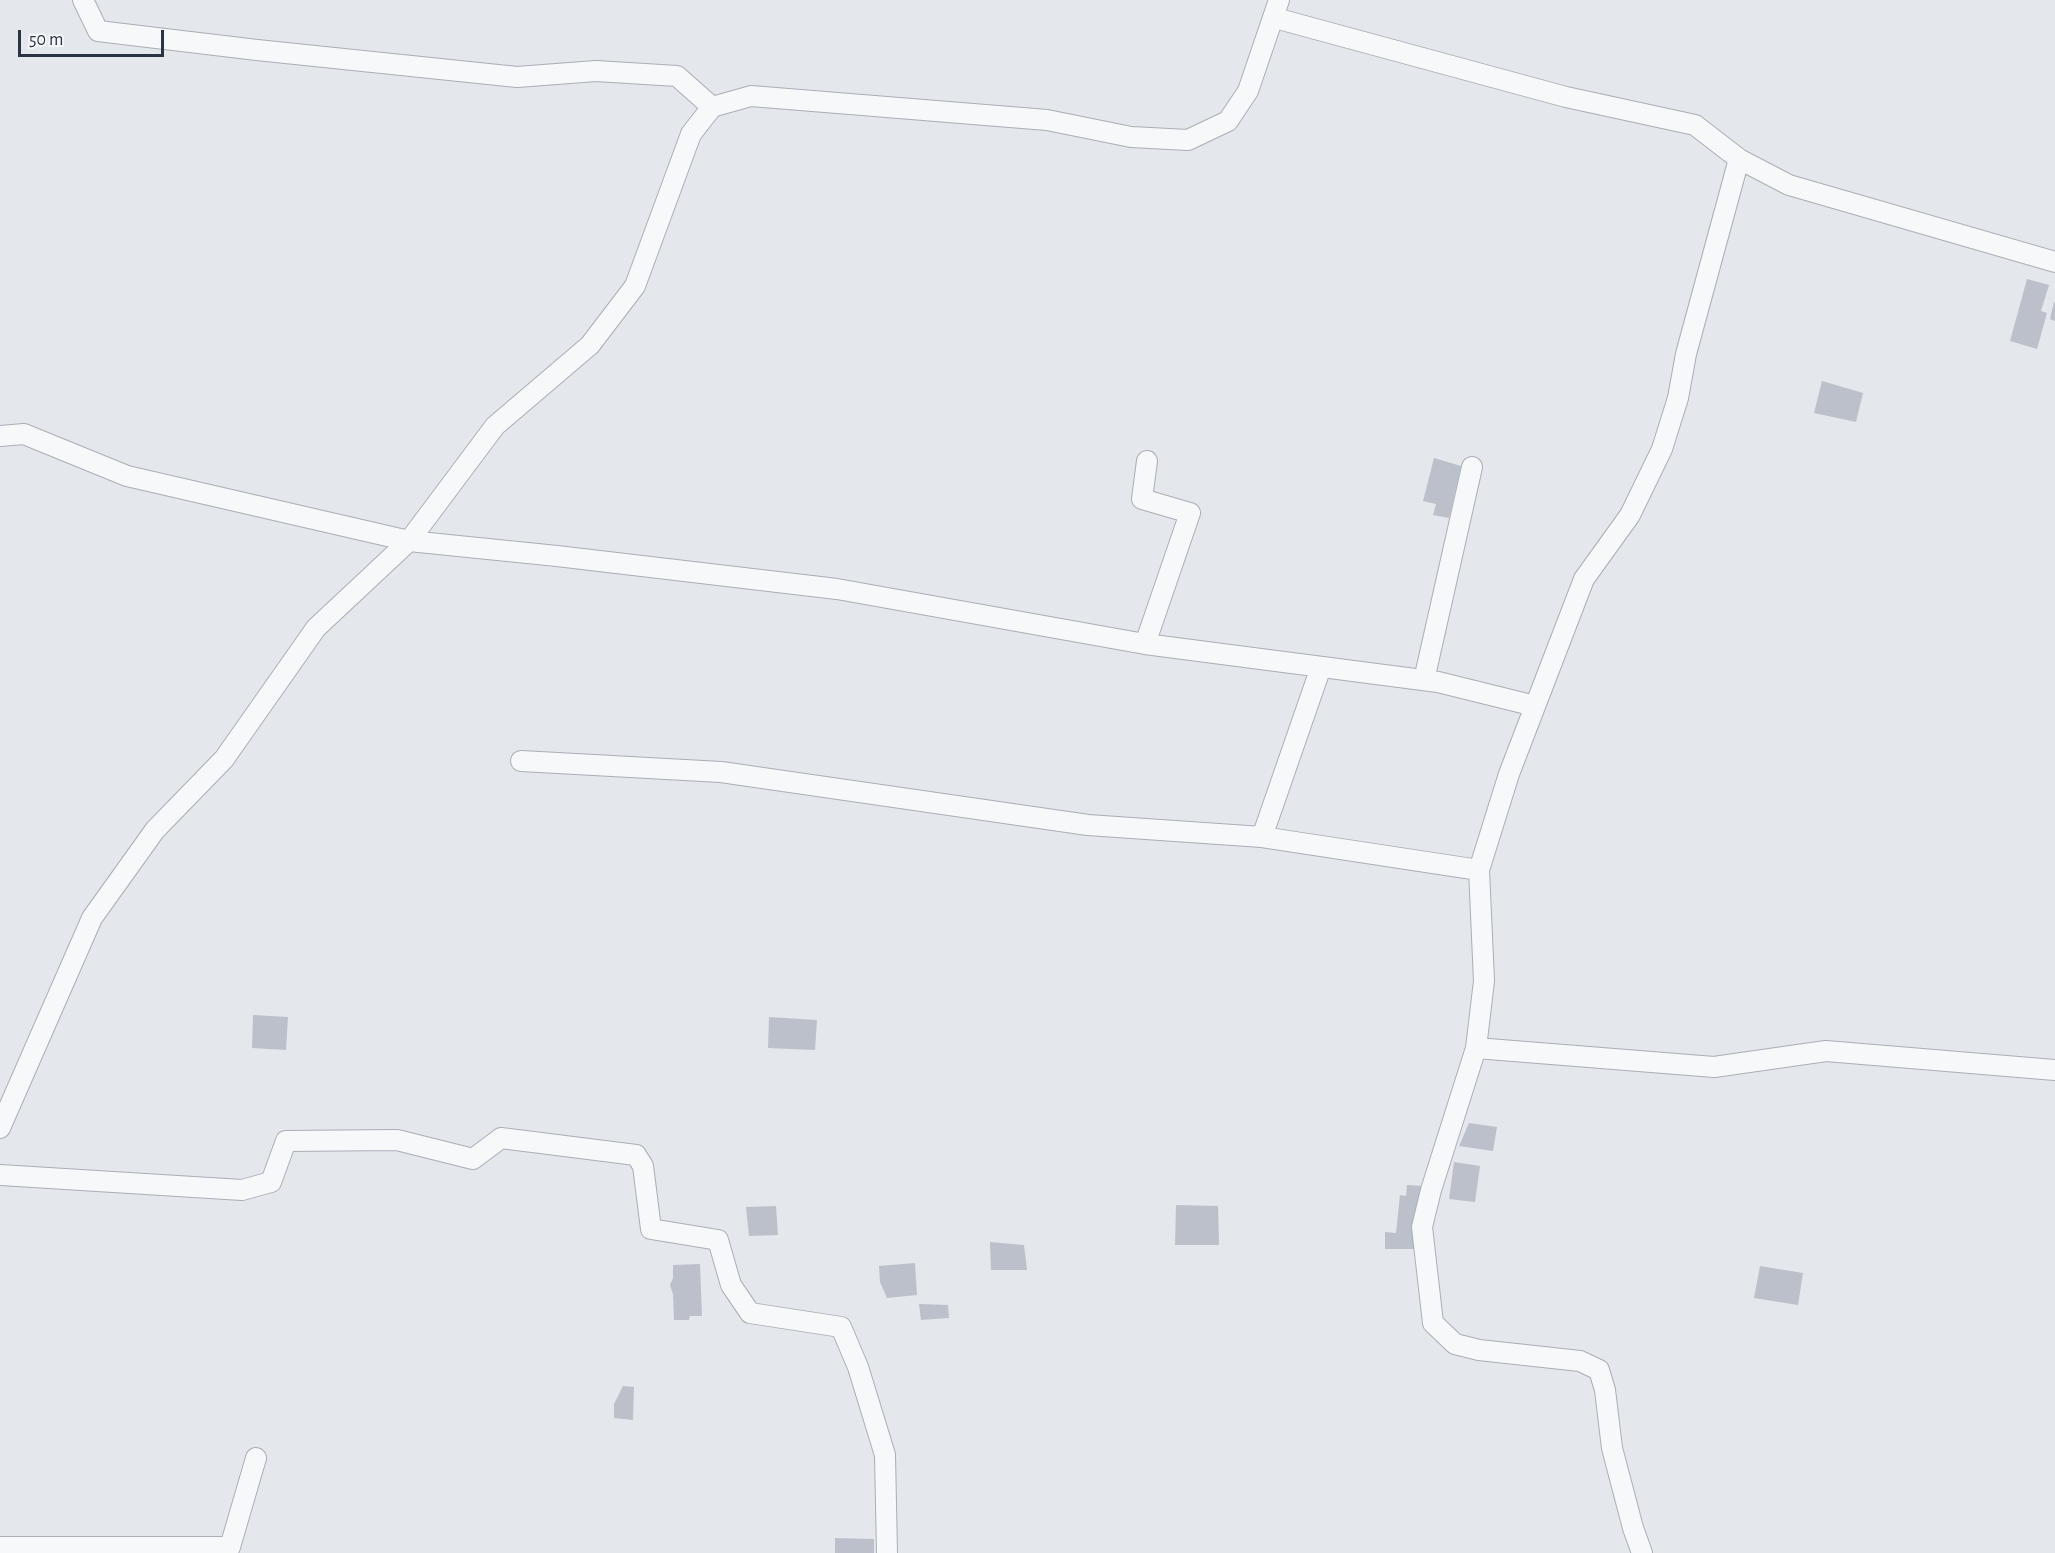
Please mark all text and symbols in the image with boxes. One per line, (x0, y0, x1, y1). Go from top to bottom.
scale bar (21, 18, 166, 56)
text: 50 m (29, 31, 63, 49)

